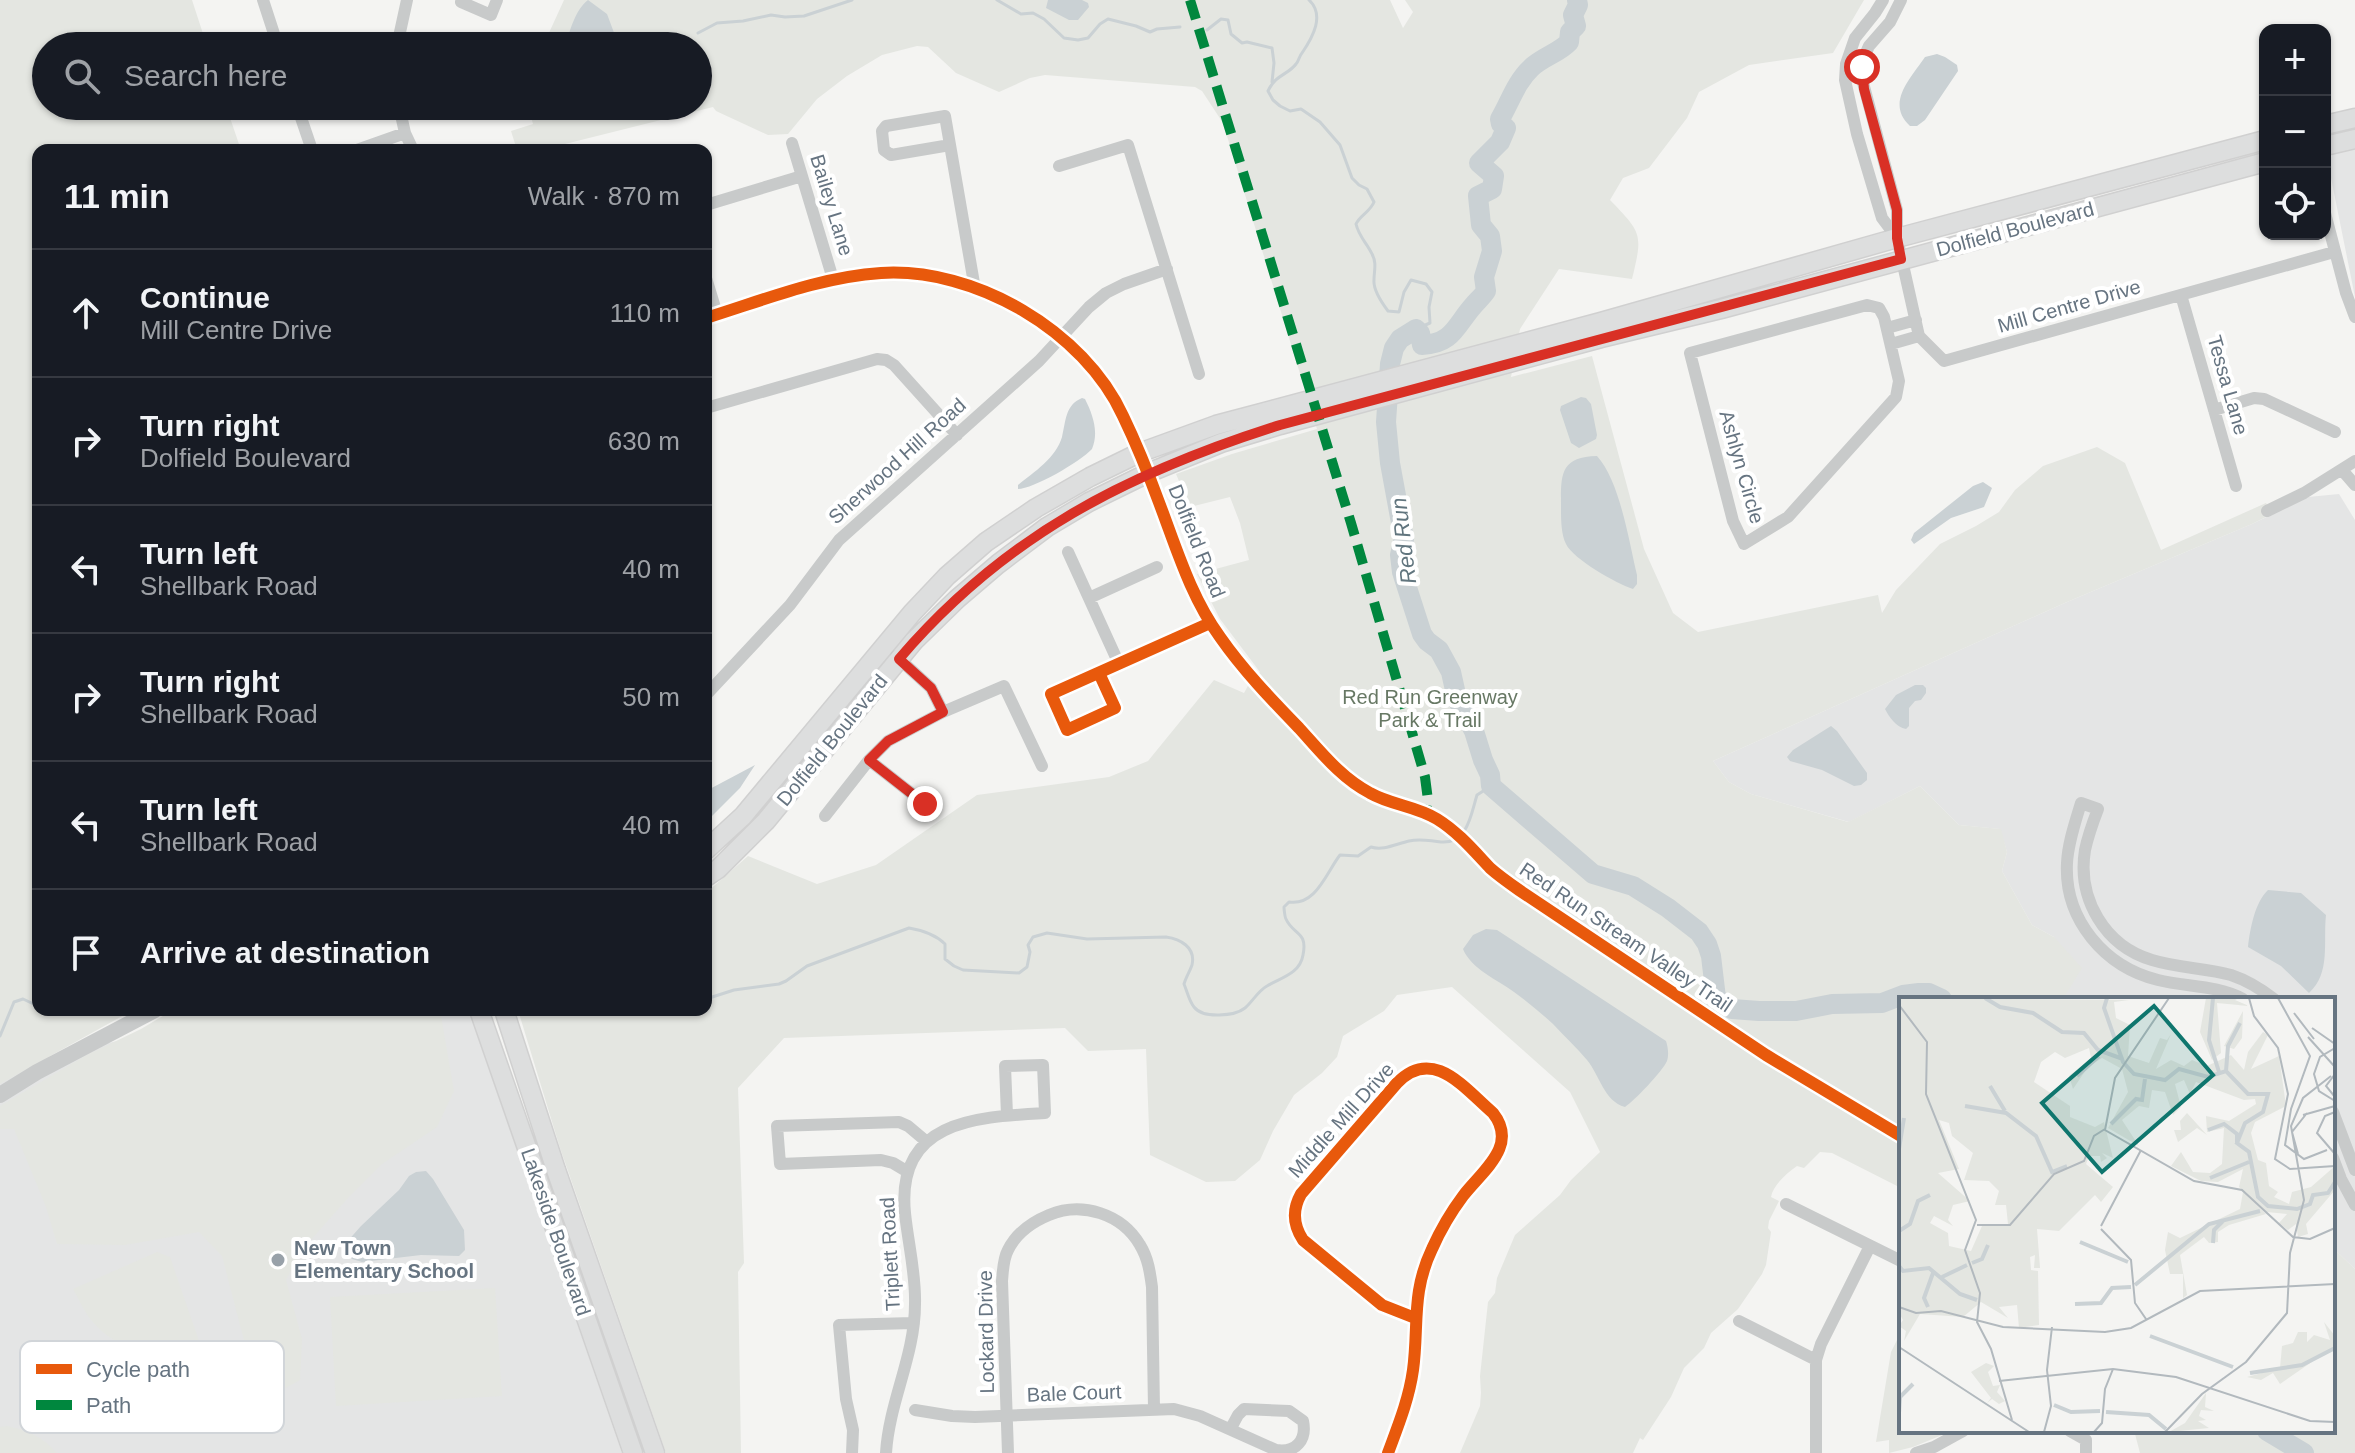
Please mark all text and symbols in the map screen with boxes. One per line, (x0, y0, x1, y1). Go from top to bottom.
map controls (2259, 24, 2331, 240)
button: + (2259, 24, 2331, 96)
search box (32, 32, 712, 120)
route start (1844, 49, 1880, 85)
icon: search (60, 54, 104, 98)
text: Search here (124, 59, 287, 92)
button: − (2259, 96, 2331, 168)
street label: Bailey Lane (806, 152, 858, 258)
button: locate (2259, 168, 2331, 240)
text: 11 min (64, 177, 170, 215)
text: Walk · 870 m (528, 181, 680, 211)
street label: Dolfield Boulevard (1934, 197, 2096, 261)
street label: Mill Centre Drive (1995, 275, 2143, 337)
text: Continue (140, 281, 270, 314)
icon: ahead (64, 291, 108, 335)
text: 110 m (610, 298, 680, 328)
text: Mill Centre Drive (140, 315, 332, 345)
street label: Tessa Lane (2203, 333, 2253, 437)
street label: Sherwood Hill Road (824, 394, 970, 528)
street label: Ashlyn Circle (1715, 408, 1769, 526)
text: Turn right (140, 409, 279, 442)
icon: right (64, 419, 108, 463)
text: 630 m (608, 426, 680, 456)
text: Dolfield Boulevard (140, 443, 351, 473)
street label: Dolfield Road (1164, 481, 1230, 601)
water label: Red Run (1386, 496, 1421, 586)
text: Turn left (140, 537, 258, 570)
icon: left (64, 547, 108, 591)
text: 40 m (622, 554, 680, 584)
text: Shellbark Road (140, 571, 318, 601)
text: Turn right (140, 665, 279, 698)
street label: Dolfield Boulevard (772, 670, 892, 810)
icon: right (64, 675, 108, 719)
text: 50 m (622, 682, 680, 712)
park label: Red Run Greenway Park & Trail (1342, 686, 1518, 731)
text: Shellbark Road (140, 699, 318, 729)
route end (907, 786, 943, 822)
text: Turn left (140, 793, 258, 826)
icon: left (64, 803, 108, 847)
text: 40 m (622, 810, 680, 840)
text: Shellbark Road (140, 827, 318, 857)
street label: Red Run Stream Valley Trail (1516, 858, 1736, 1016)
icon: arrive (64, 931, 108, 975)
text: Arrive at destination (140, 936, 430, 969)
inset map (1899, 997, 2335, 1433)
street label: Middle Mill Drive (1284, 1058, 1398, 1182)
street label: Lakeside Boulevard (517, 1145, 595, 1319)
street label: Triplett Road (876, 1197, 904, 1311)
place label: New Town Elementary School (294, 1237, 474, 1282)
marker: New Town Elementary School (269, 1251, 287, 1269)
street label: Lockard Drive (974, 1270, 998, 1394)
legend (20, 1341, 284, 1433)
text: Cycle path (86, 1357, 190, 1382)
street label: Bale Court (1026, 1380, 1122, 1406)
text: Path (86, 1393, 131, 1418)

